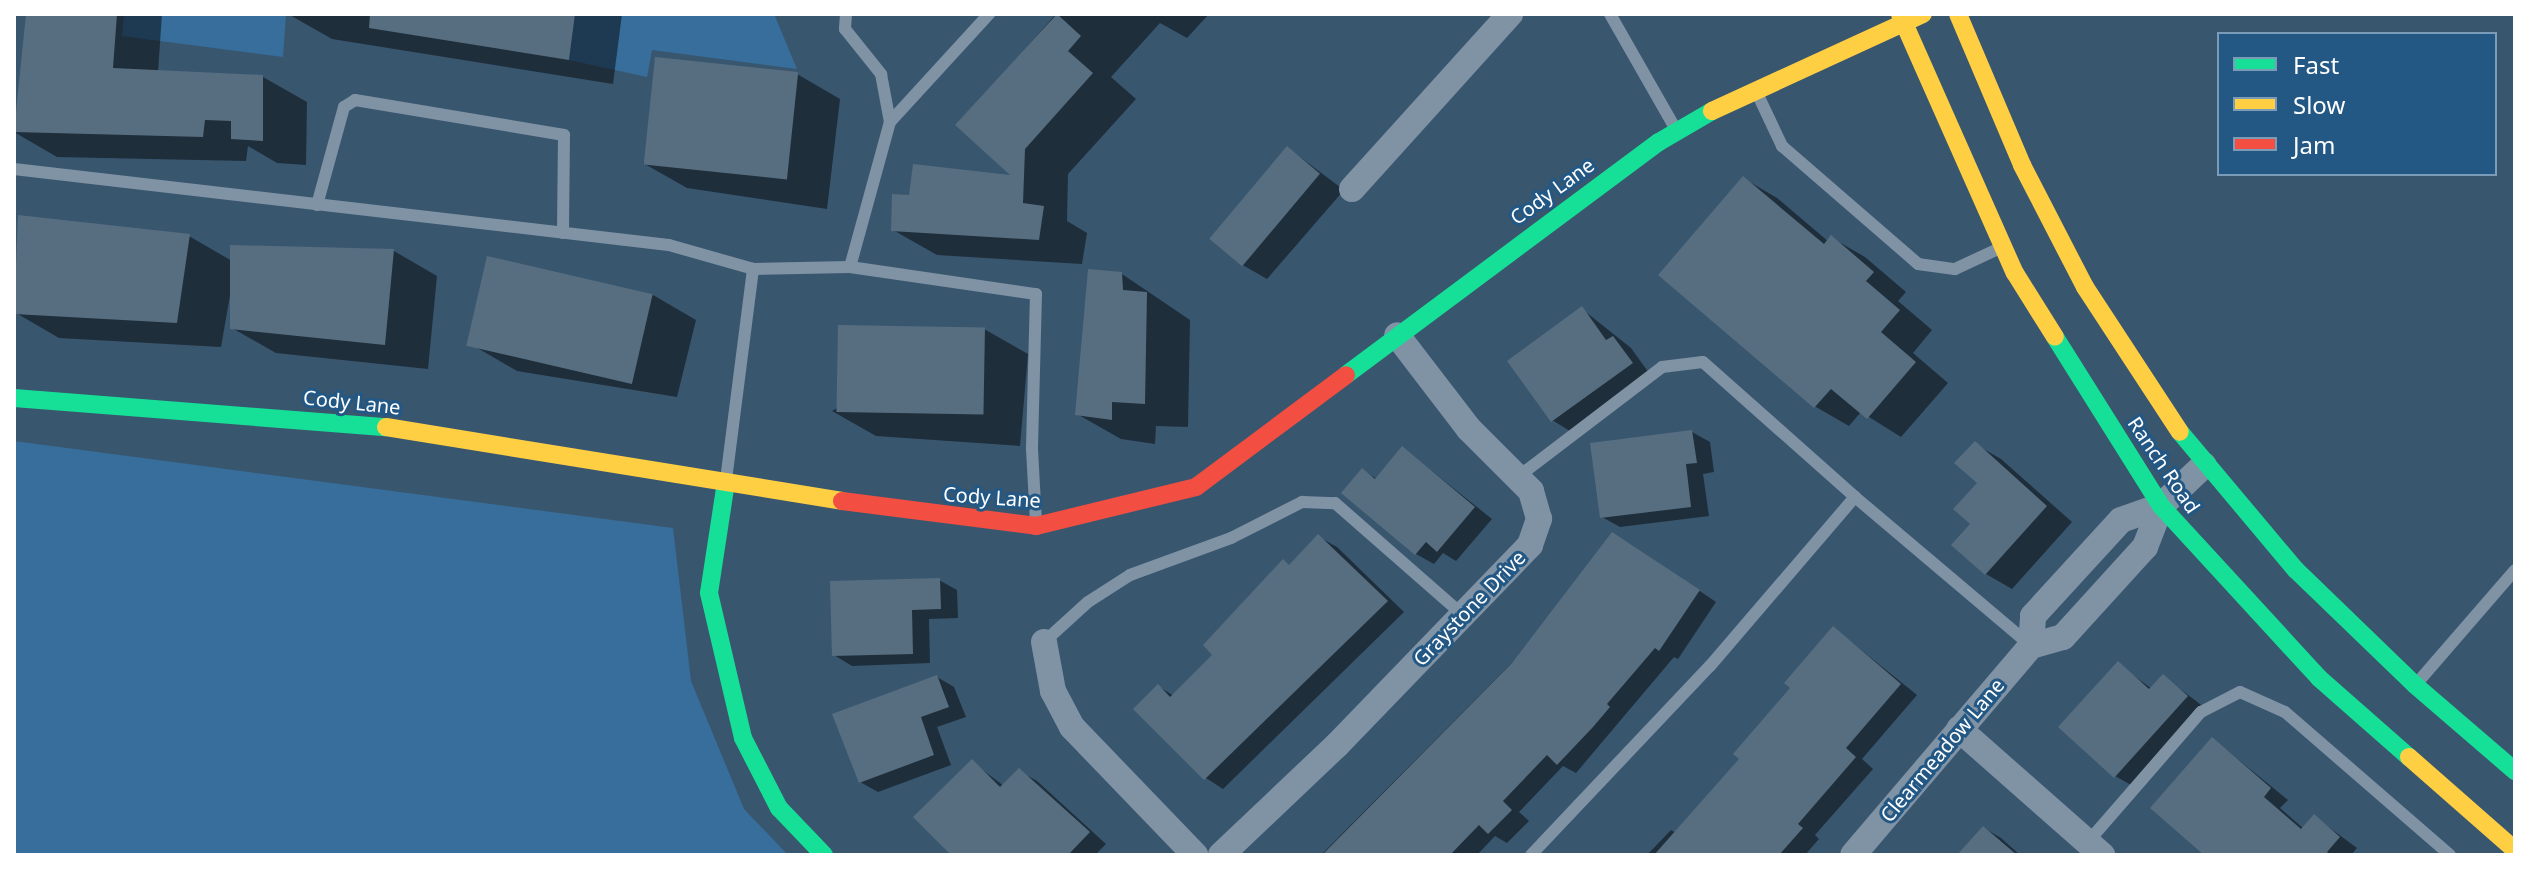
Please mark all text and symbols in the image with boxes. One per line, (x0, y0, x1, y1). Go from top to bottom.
legend (2217, 32, 2497, 176)
text: Fast (2293, 48, 2339, 81)
text: Slow (2293, 88, 2345, 121)
text: Jam (2293, 128, 2335, 161)
street label: Cody Lane (1505, 153, 1599, 229)
street label: Cody Lane (302, 385, 402, 419)
street label: Ranch Road (2123, 412, 2205, 518)
street label: Cody Lane (942, 482, 1042, 512)
street label: Graystone Drive (1408, 545, 1530, 671)
street label: Clearmeadow Lane (1875, 673, 2009, 827)

